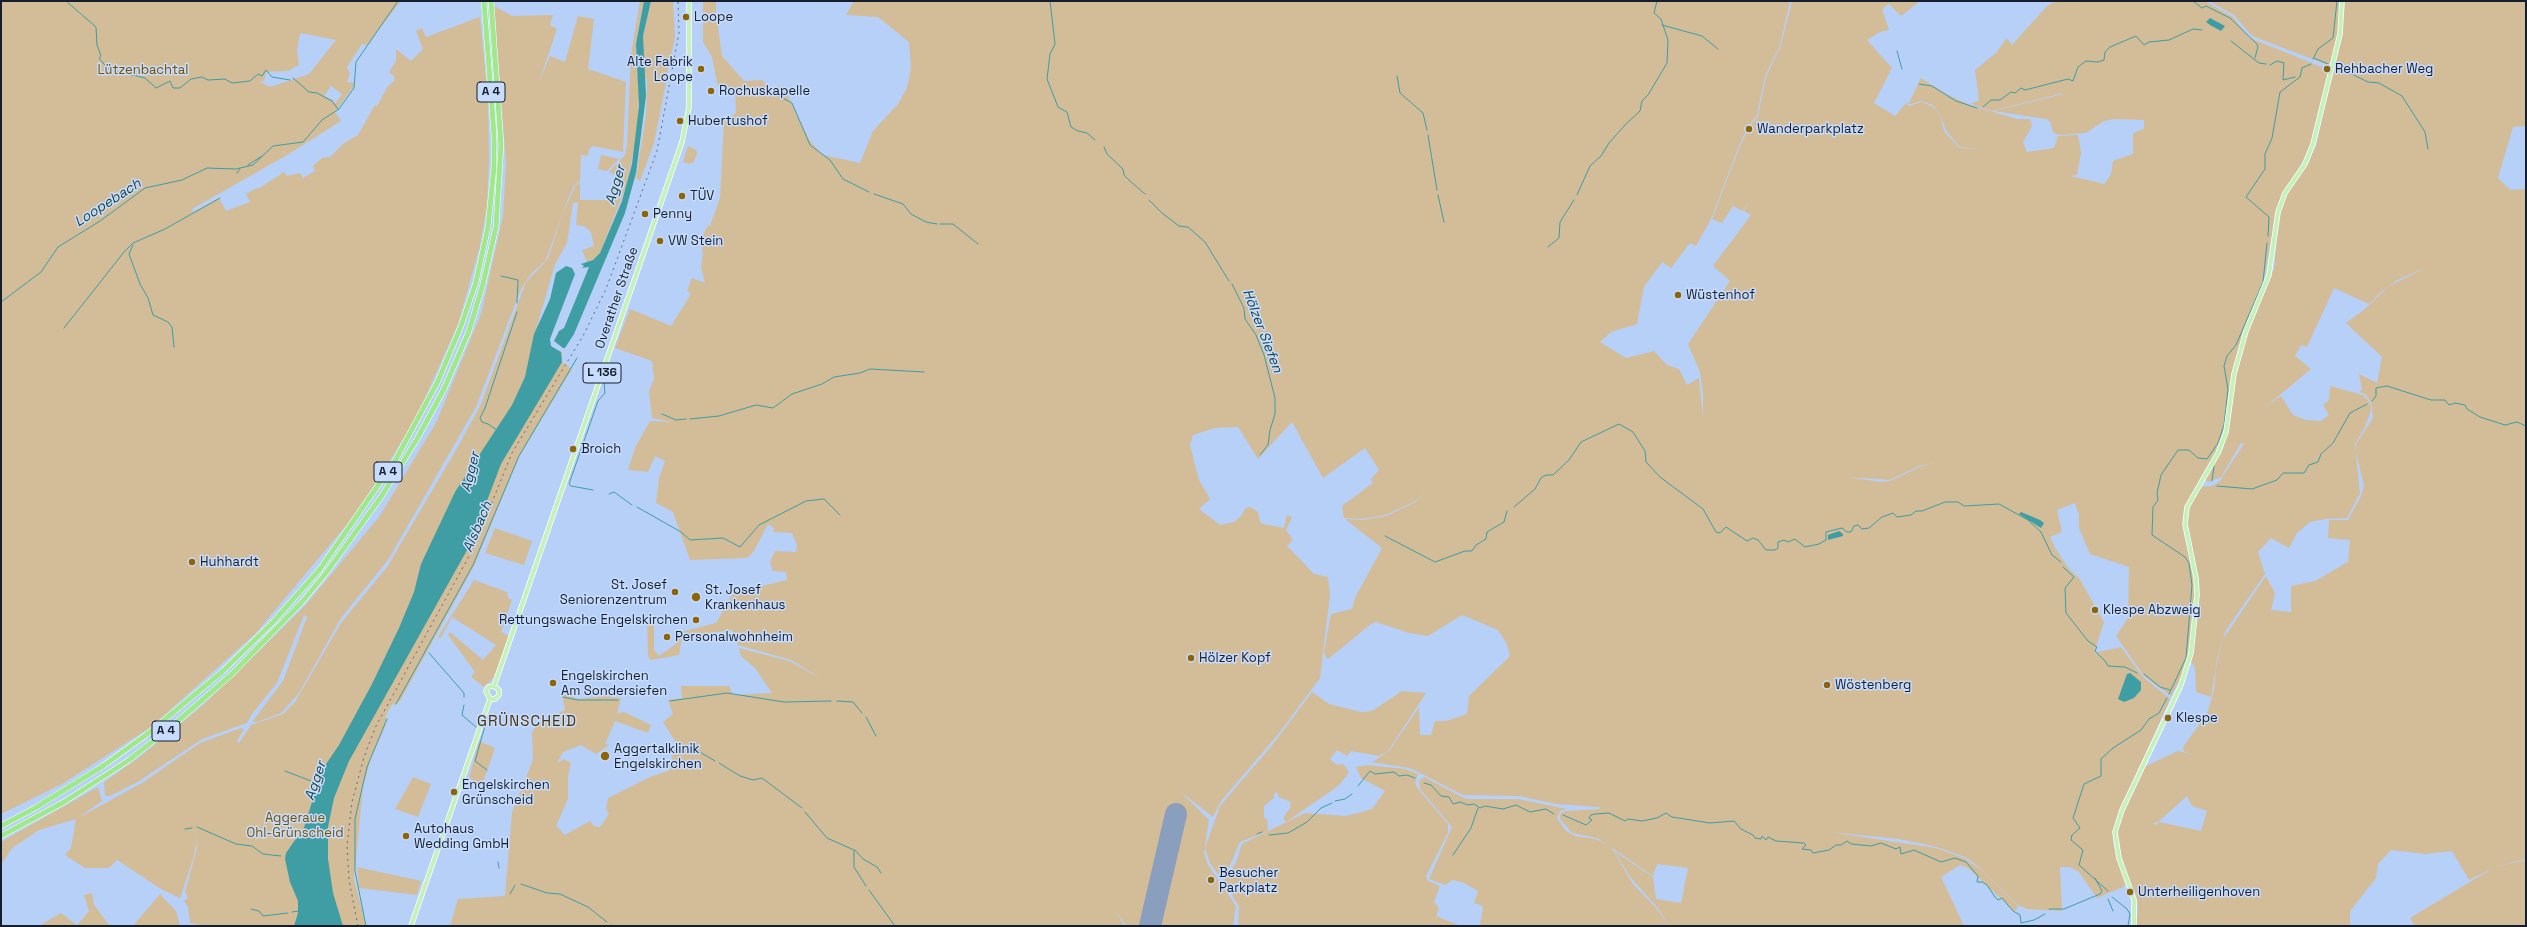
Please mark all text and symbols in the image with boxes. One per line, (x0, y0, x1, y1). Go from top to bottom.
place label: Loope (694, 9, 733, 25)
marker: Loope (681, 12, 691, 22)
place label: Alte Fabrik Loope (627, 54, 693, 85)
place label: Rehbacher Weg (2335, 61, 2433, 77)
park label: Lützenbachtal (98, 62, 188, 78)
marker: Alte Fabrik Loope (696, 64, 706, 74)
marker: Rehbacher Weg (2322, 64, 2332, 74)
road number: A 4 (477, 82, 505, 102)
place label: Rochuskapelle (719, 83, 810, 99)
marker: Rochuskapelle (706, 86, 716, 96)
place label: Hubertushof (688, 113, 768, 129)
marker: Hubertushof (675, 116, 685, 126)
place label: Wanderparkplatz (1757, 121, 1864, 137)
marker: Wanderparkplatz (1744, 124, 1754, 134)
water label: Agger (602, 163, 630, 207)
water label: Loopebach (72, 175, 144, 231)
place label: TÜV (690, 188, 714, 204)
marker: TÜV (677, 191, 687, 201)
place label: Penny (653, 206, 692, 222)
marker: Penny (640, 209, 650, 219)
place label: VW Stein (668, 233, 723, 249)
marker: VW Stein (655, 236, 665, 246)
street label: Overather Straße (592, 245, 642, 351)
water label: Hölzer Siefen (1238, 287, 1286, 375)
place label: Wüstenhof (1686, 287, 1755, 303)
marker: Wüstenhof (1673, 290, 1683, 300)
road number: L 136 (583, 363, 621, 383)
place label: Broich (581, 441, 621, 457)
marker: Broich (568, 444, 578, 454)
water label: Agger (458, 450, 484, 494)
road number: A 4 (374, 462, 402, 482)
water label: Alsbach (460, 499, 496, 555)
place label: Huhhardt (200, 554, 259, 570)
marker: Huhhardt (187, 557, 197, 567)
place label: St. Josef Seniorenzentrum (560, 577, 667, 608)
place label: St. Josef Krankenhaus (705, 582, 785, 613)
marker: St. Josef Seniorenzentrum (670, 587, 680, 597)
marker: St. Josef Krankenhaus (690, 591, 702, 603)
place label: Klespe Abzweig (2103, 602, 2201, 618)
marker: Klespe Abzweig (2090, 605, 2100, 615)
place label: Rettungswache Engelskirchen (499, 612, 688, 628)
marker: Rettungswache Engelskirchen (691, 615, 701, 625)
place label: Personalwohnheim (675, 629, 793, 645)
marker: Personalwohnheim (662, 632, 672, 642)
place label: Hölzer Kopf (1199, 650, 1271, 666)
marker: Hölzer Kopf (1186, 653, 1196, 663)
place label: Engelskirchen Am Sondersiefen (561, 668, 667, 699)
place label: Wöstenberg (1835, 677, 1911, 693)
marker: Engelskirchen Am Sondersiefen (548, 678, 558, 688)
marker: Wöstenberg (1822, 680, 1832, 690)
place label: Klespe (2176, 710, 2218, 726)
district label: GRÜNSCHEID (477, 713, 577, 731)
marker: Klespe (2163, 713, 2173, 723)
road number: A 4 (152, 721, 180, 741)
place label: Aggertalklinik Engelskirchen (614, 741, 702, 772)
marker: Aggertalklinik Engelskirchen (599, 750, 611, 762)
water label: Agger (302, 759, 330, 803)
place label: Engelskirchen Grünscheid (462, 777, 550, 808)
marker: Engelskirchen Grünscheid (449, 787, 459, 797)
park label: Aggeraue Ohl-Grünscheid (246, 810, 344, 841)
place label: Autohaus Wedding GmbH (414, 821, 509, 852)
marker: Autohaus Wedding GmbH (401, 831, 411, 841)
place label: Besucher Parkplatz (1219, 865, 1278, 896)
marker: Besucher Parkplatz (1206, 875, 1216, 885)
place label: Unterheiligenhoven (2138, 884, 2260, 900)
marker: Unterheiligenhoven (2125, 887, 2135, 897)

